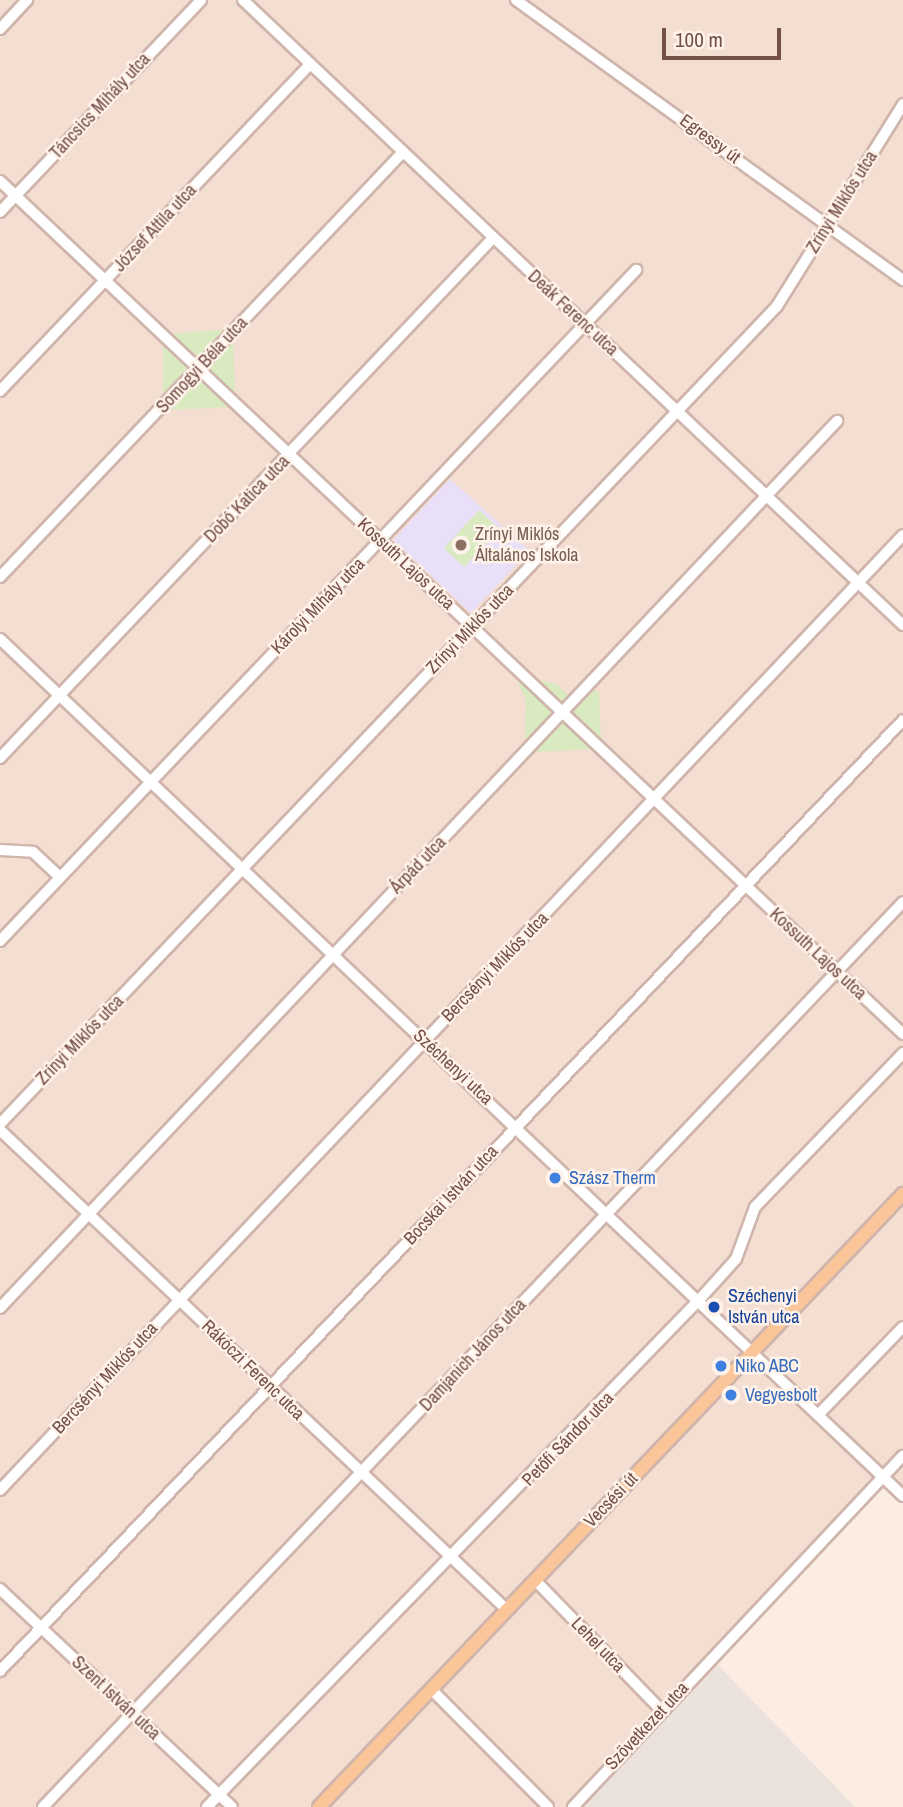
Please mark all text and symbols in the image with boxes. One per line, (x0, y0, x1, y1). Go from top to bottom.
scale bar (665, 14, 784, 58)
text: 100 m (675, 25, 723, 54)
street label: Táncsics Mihály utca (45, 48, 155, 164)
street label: Egressy út (675, 110, 745, 168)
street label: Zrínyi Miklós utca (802, 147, 882, 257)
street label: József Attila utca (109, 180, 201, 276)
street label: Deák Ferenc utca (523, 266, 623, 360)
street label: Somogyi Béla utca (152, 312, 252, 418)
street label: Dobó Katica utca (200, 451, 294, 547)
street label: Kossuth Lajos utca (353, 514, 459, 614)
place label: Zrínyi Miklós Általános Iskola (475, 524, 578, 566)
marker: Zrínyi Miklós Általános Iskola (453, 537, 469, 553)
street label: Károlyi Mihály utca (267, 553, 369, 659)
street label: Zrínyi Miklós utca (422, 580, 518, 678)
street label: Árpád utca (385, 832, 451, 898)
street label: Kossuth Lajos utca (765, 904, 871, 1004)
street label: Bercsényi Miklós utca (437, 908, 553, 1026)
street label: Zrínyi Miklós utca (32, 991, 128, 1089)
street label: Széchenyi utca (409, 1025, 497, 1109)
street label: Bocskai István utca (399, 1141, 503, 1249)
place label: Szász Therm (569, 1167, 656, 1189)
marker: Szász Therm (547, 1170, 563, 1186)
place label: Széchenyi István utca (728, 1286, 799, 1328)
street label: Damjanich János utca (415, 1294, 531, 1416)
marker: Széchenyi István utca (706, 1299, 722, 1315)
street label: Rákóczi Ferenc utca (197, 1315, 309, 1425)
street label: Bercsényi Miklós utca (48, 1318, 162, 1438)
place label: Niko ABC (735, 1355, 800, 1377)
marker: Niko ABC (713, 1358, 729, 1374)
place label: Vegyesbolt (745, 1384, 817, 1406)
marker: Vegyesbolt (723, 1387, 739, 1403)
street label: Petőfi Sándor utca (518, 1388, 618, 1490)
street label: Vecsési út (580, 1468, 642, 1532)
street label: Lehel utca (567, 1613, 629, 1677)
street label: Szent István utca (67, 1651, 165, 1745)
street label: Szövetkezet utca (601, 1678, 693, 1774)

